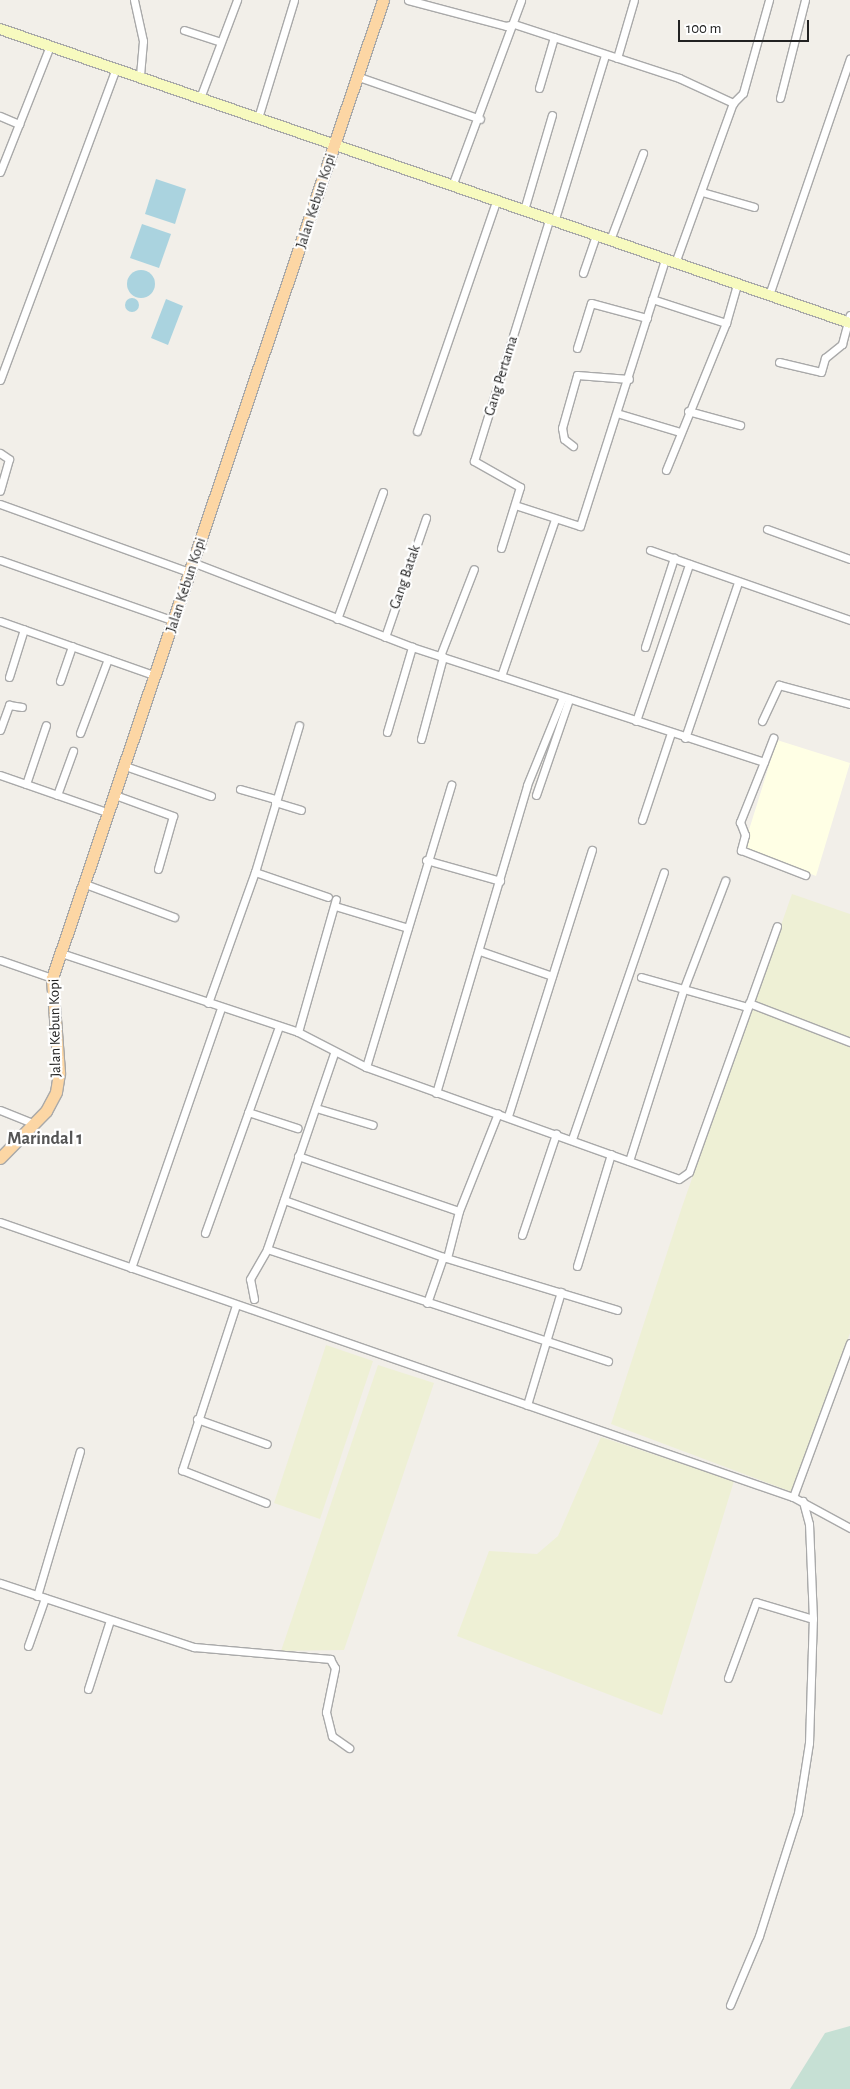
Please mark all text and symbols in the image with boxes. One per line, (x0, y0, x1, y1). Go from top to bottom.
scale bar (680, 10, 811, 42)
text: 100 m (686, 21, 721, 36)
street label: Jalan Kebun Kopi (292, 151, 340, 251)
street label: Gang Pertama (480, 334, 522, 418)
street label: Jalan Kebun Kopi (162, 535, 210, 635)
street label: Gang Batak (386, 543, 424, 611)
street label: Jalan Kebun Kopi (45, 979, 65, 1077)
district label: Marindal 1 (7, 1128, 83, 1150)

